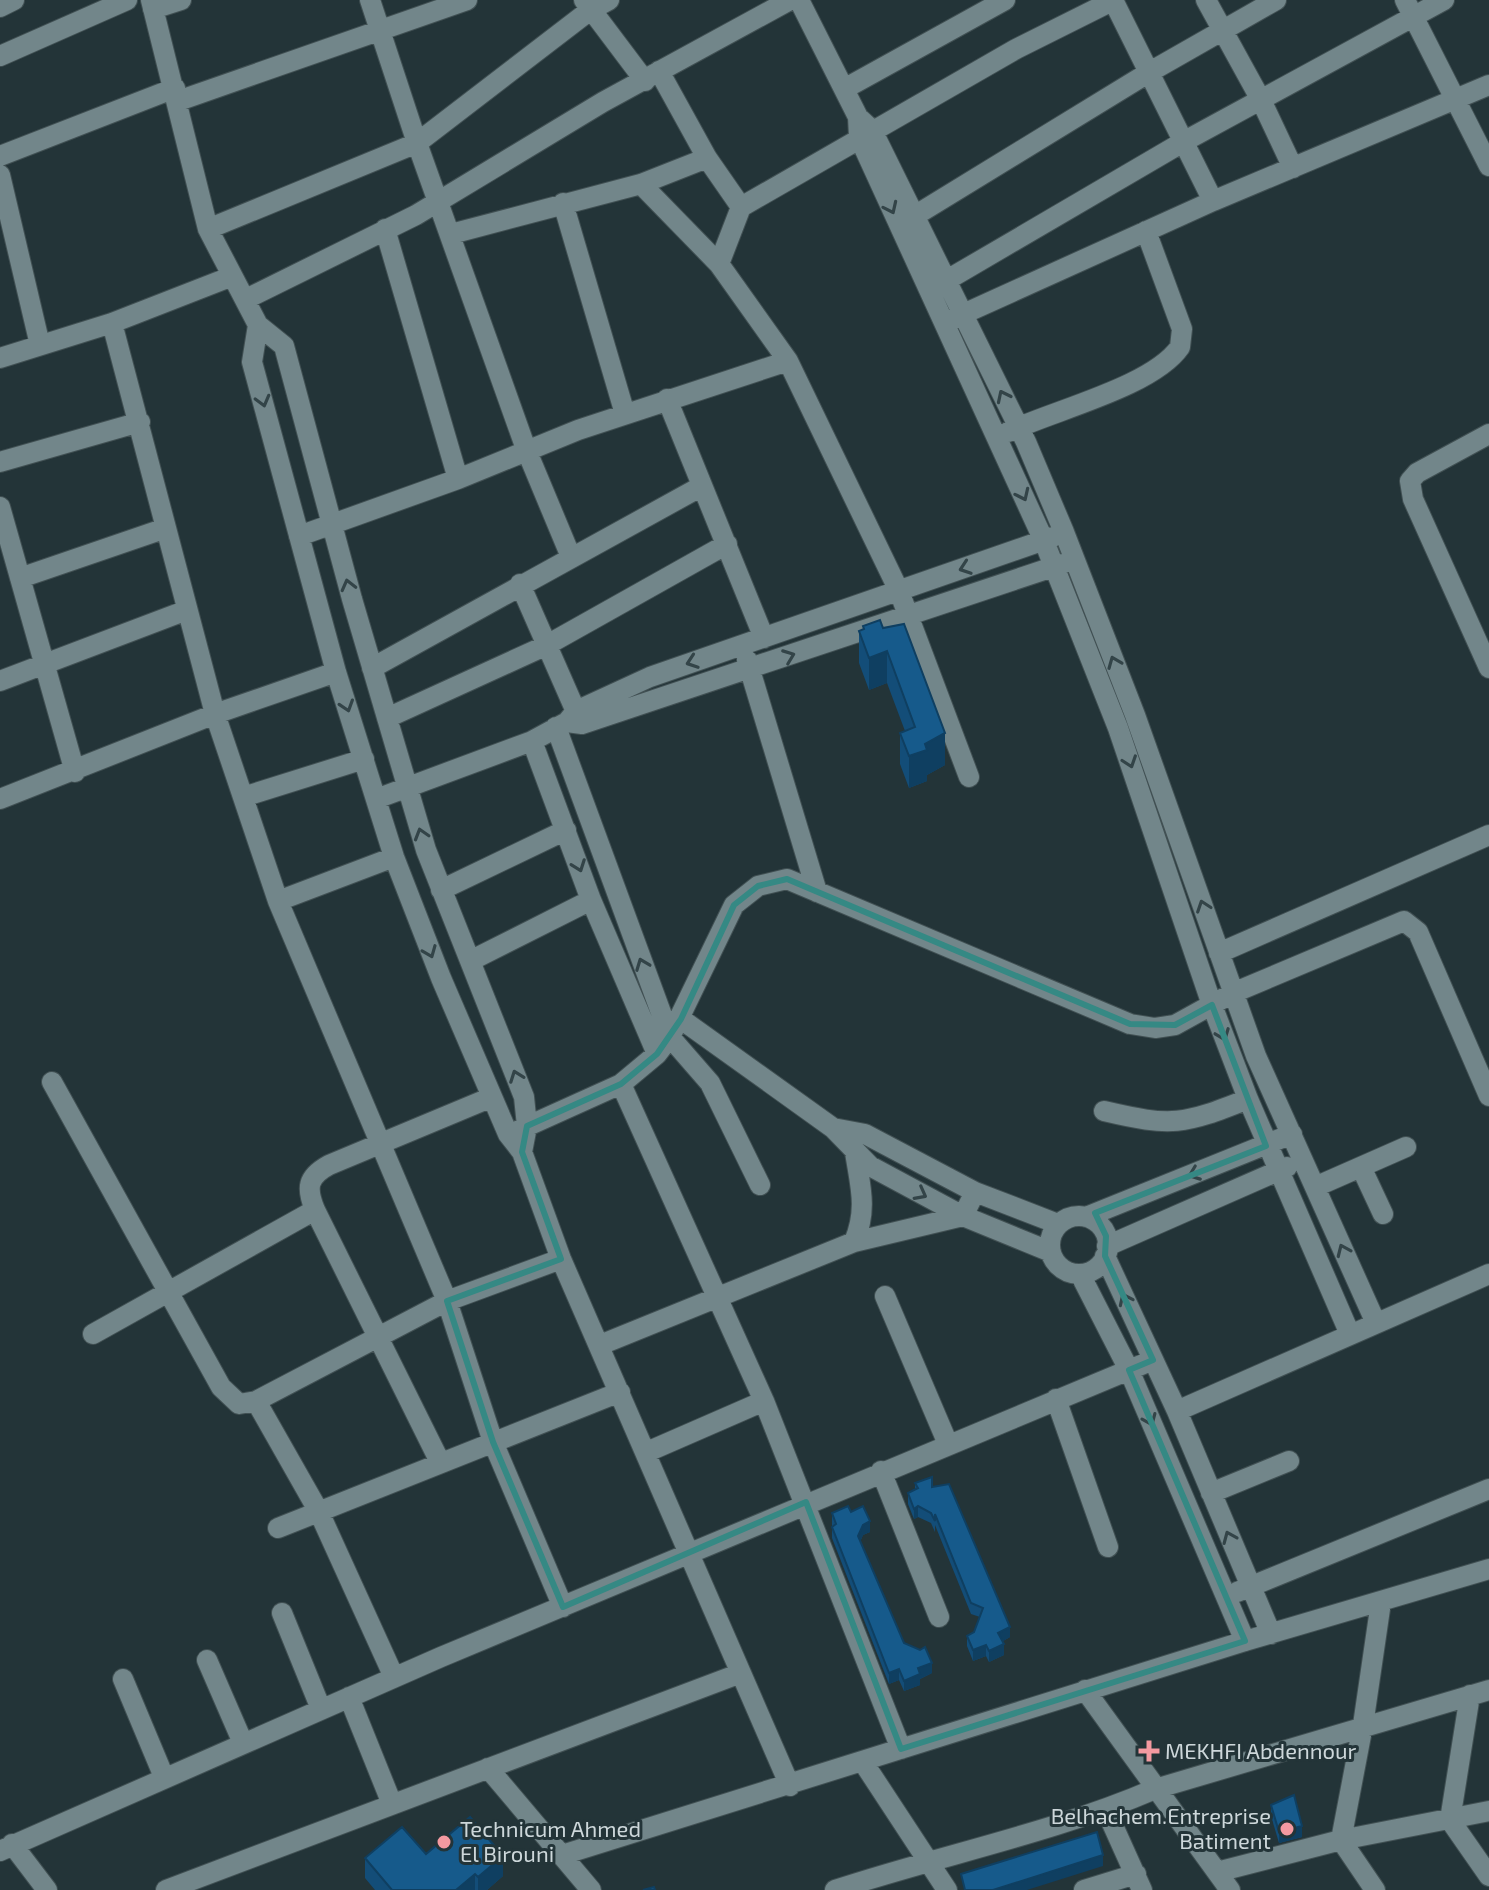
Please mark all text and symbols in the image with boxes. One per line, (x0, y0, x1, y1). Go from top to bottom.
one-way arrow (882, 199, 898, 214)
one-way arrow (997, 390, 1013, 405)
one-way arrow (253, 394, 270, 408)
one-way arrow (1013, 487, 1029, 501)
one-way arrow (959, 559, 973, 575)
one-way arrow (341, 578, 358, 592)
one-way arrow (781, 649, 795, 666)
one-way arrow (686, 652, 700, 669)
one-way arrow (1107, 656, 1124, 670)
one-way arrow (338, 698, 354, 712)
one-way arrow (1120, 754, 1136, 768)
one-way arrow (414, 828, 430, 842)
one-way arrow (569, 858, 586, 872)
one-way arrow (1196, 900, 1212, 914)
one-way arrow (420, 944, 437, 958)
one-way arrow (635, 958, 652, 972)
one-way arrow (1213, 1027, 1230, 1041)
one-way arrow (509, 1070, 526, 1084)
one-way arrow (1188, 1165, 1202, 1181)
one-way arrow (913, 1184, 927, 1199)
one-way arrow (1337, 1244, 1353, 1258)
one-way arrow (1119, 1293, 1135, 1307)
one-way arrow (1140, 1411, 1156, 1426)
one-way arrow (1223, 1531, 1239, 1545)
place label: MEKHFI Abdennour (1165, 1737, 1357, 1763)
marker: MEKHFI Abdennour (1140, 1742, 1158, 1760)
place label: Belhachem.Entreprise Batiment (1051, 1802, 1271, 1853)
place label: Technicum Ahmed El Birouni (460, 1815, 641, 1866)
marker: Belhachem.Entreprise Batiment (1278, 1820, 1296, 1838)
marker: Technicum Ahmed El Birouni (435, 1833, 453, 1851)

